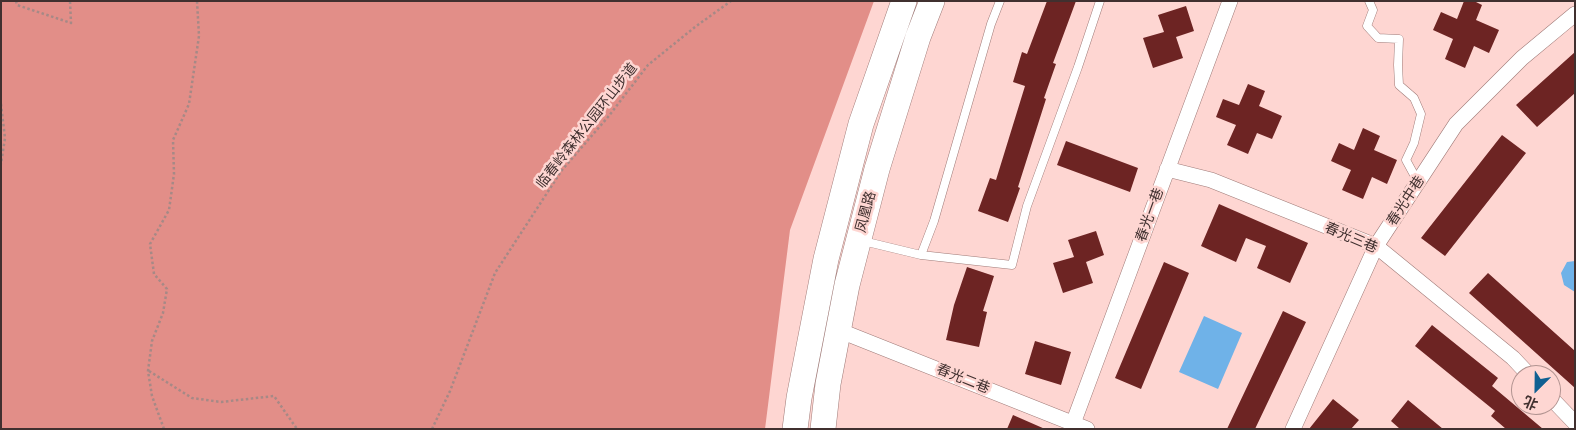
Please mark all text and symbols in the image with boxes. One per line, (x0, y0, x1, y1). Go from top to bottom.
street label: 临春岭森林公园环山步道 (533, 60, 641, 192)
street label: 春光中巷 (1384, 173, 1428, 229)
street label: 春光一巷 (1133, 186, 1167, 244)
street label: 凤凰路 (852, 190, 880, 234)
street label: 春光三巷 (1322, 219, 1380, 257)
street label: 春光二巷 (934, 361, 992, 397)
north arrow (1511, 365, 1561, 415)
text: 北 (1520, 392, 1540, 415)

